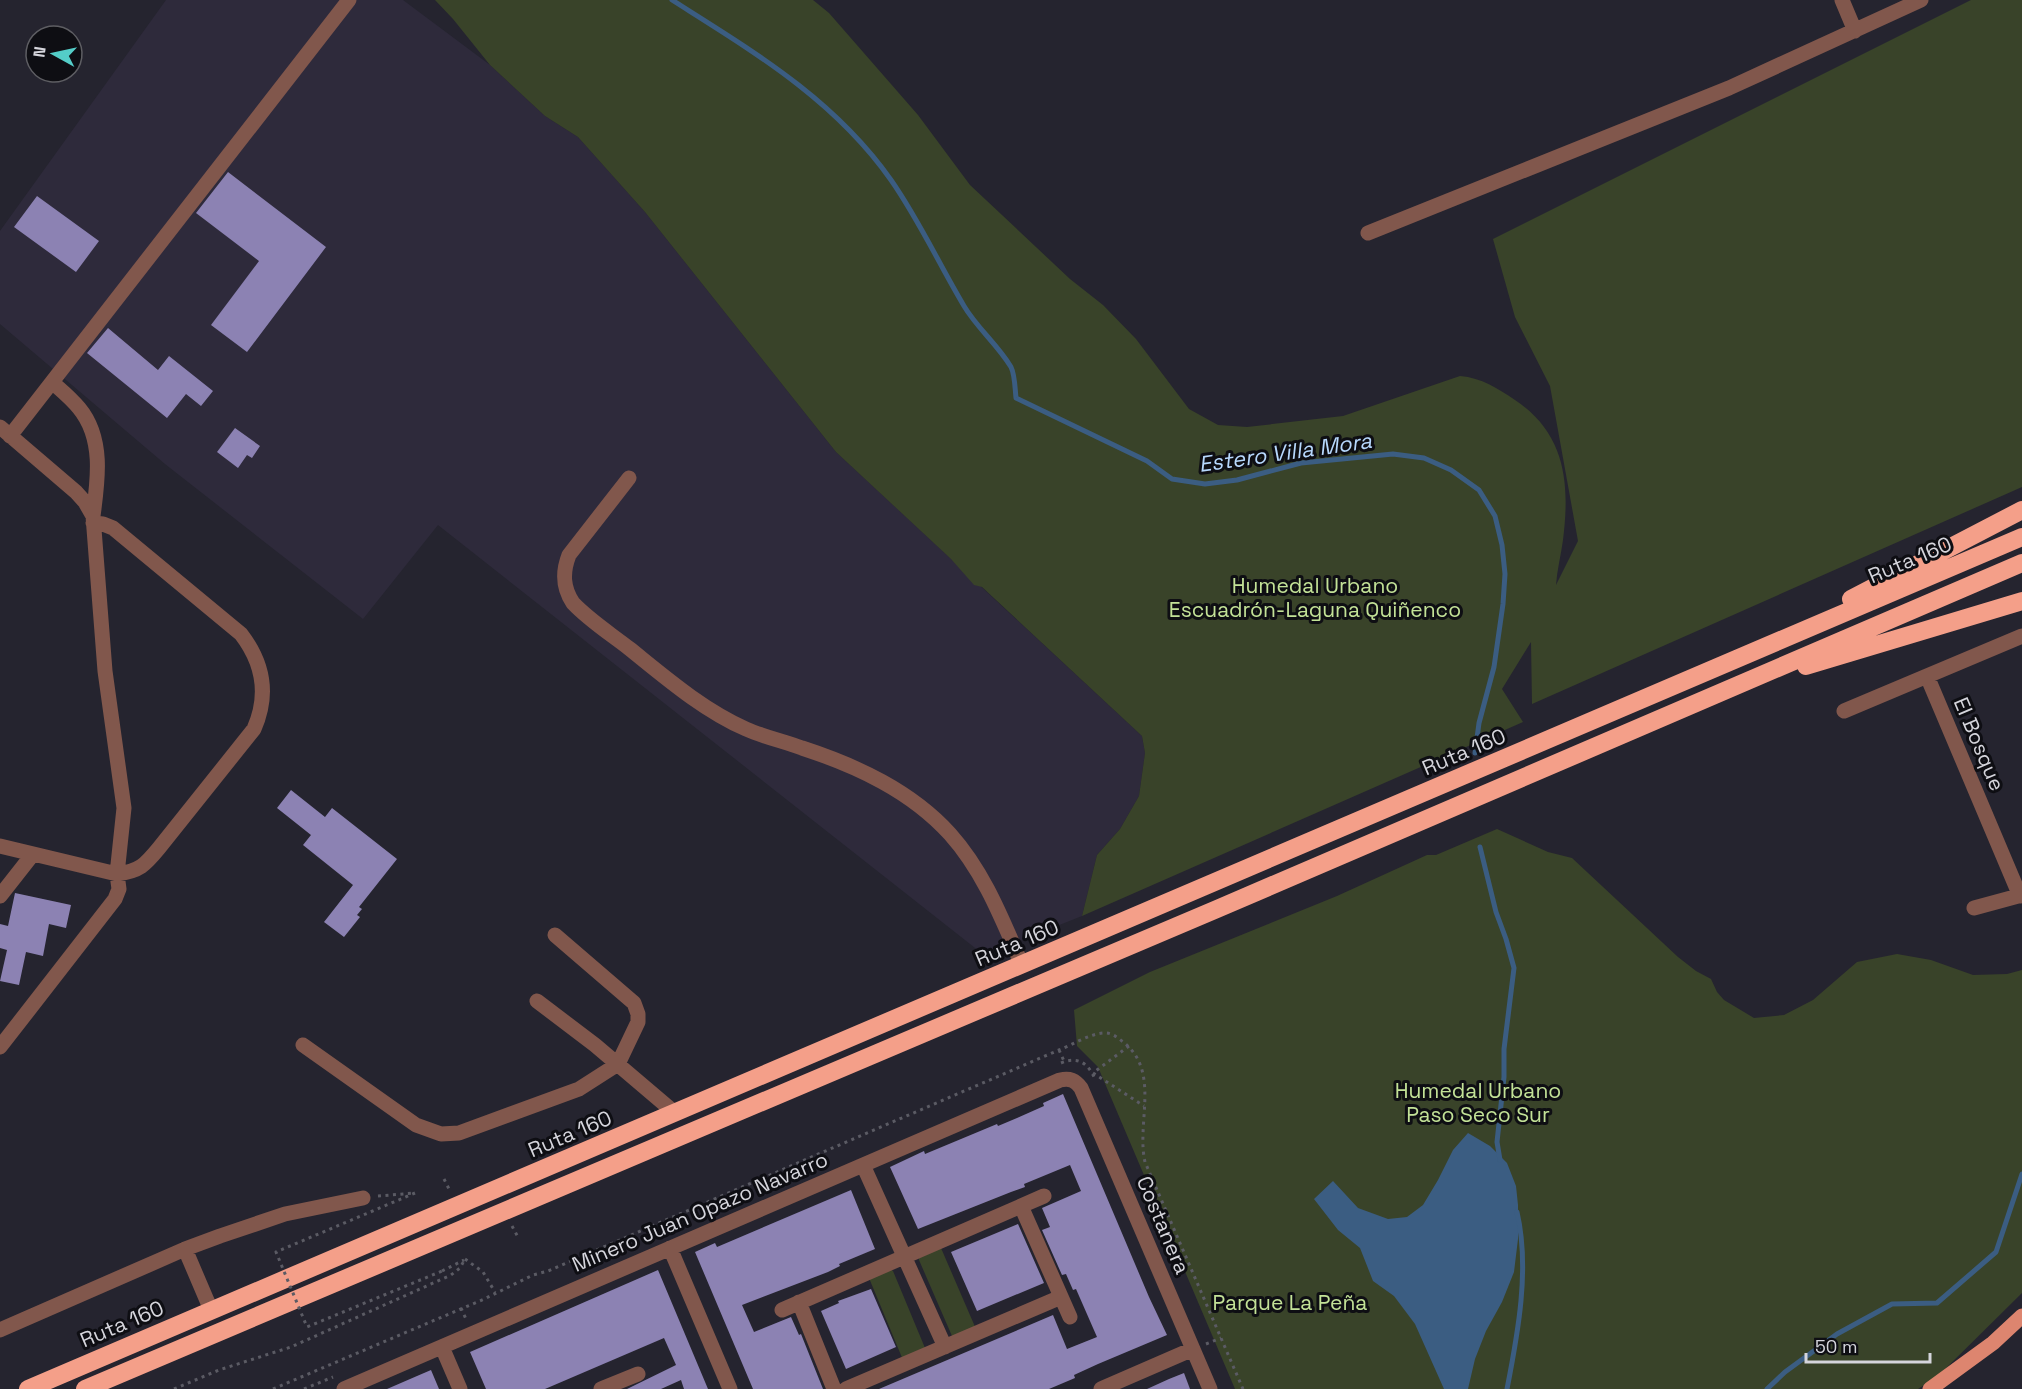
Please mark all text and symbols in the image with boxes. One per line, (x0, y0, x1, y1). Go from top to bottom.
north arrow (24, 24, 84, 84)
text: N (28, 45, 51, 59)
water label: Estero Villa Mora (1197, 426, 1374, 478)
street label: Ruta 160 (1864, 530, 1956, 589)
park label: Humedal Urbano Escuadrón-Laguna Quiñenco (1169, 572, 1461, 623)
street label: El Bosque (1948, 693, 2011, 795)
street label: Ruta 160 (1418, 722, 1510, 781)
street label: Ruta 160 (971, 913, 1063, 972)
park label: Humedal Urbano Paso Seco Sur (1395, 1077, 1561, 1128)
street label: Ruta 160 (524, 1104, 616, 1163)
street label: Minero Juan Opazo Navarro (568, 1145, 832, 1278)
street label: Costanera (1131, 1172, 1196, 1278)
park label: Parque La Peña (1213, 1289, 1367, 1316)
street label: Ruta 160 (76, 1294, 168, 1353)
scale bar (1806, 1326, 1930, 1364)
text: 50 m (1815, 1335, 1857, 1358)

